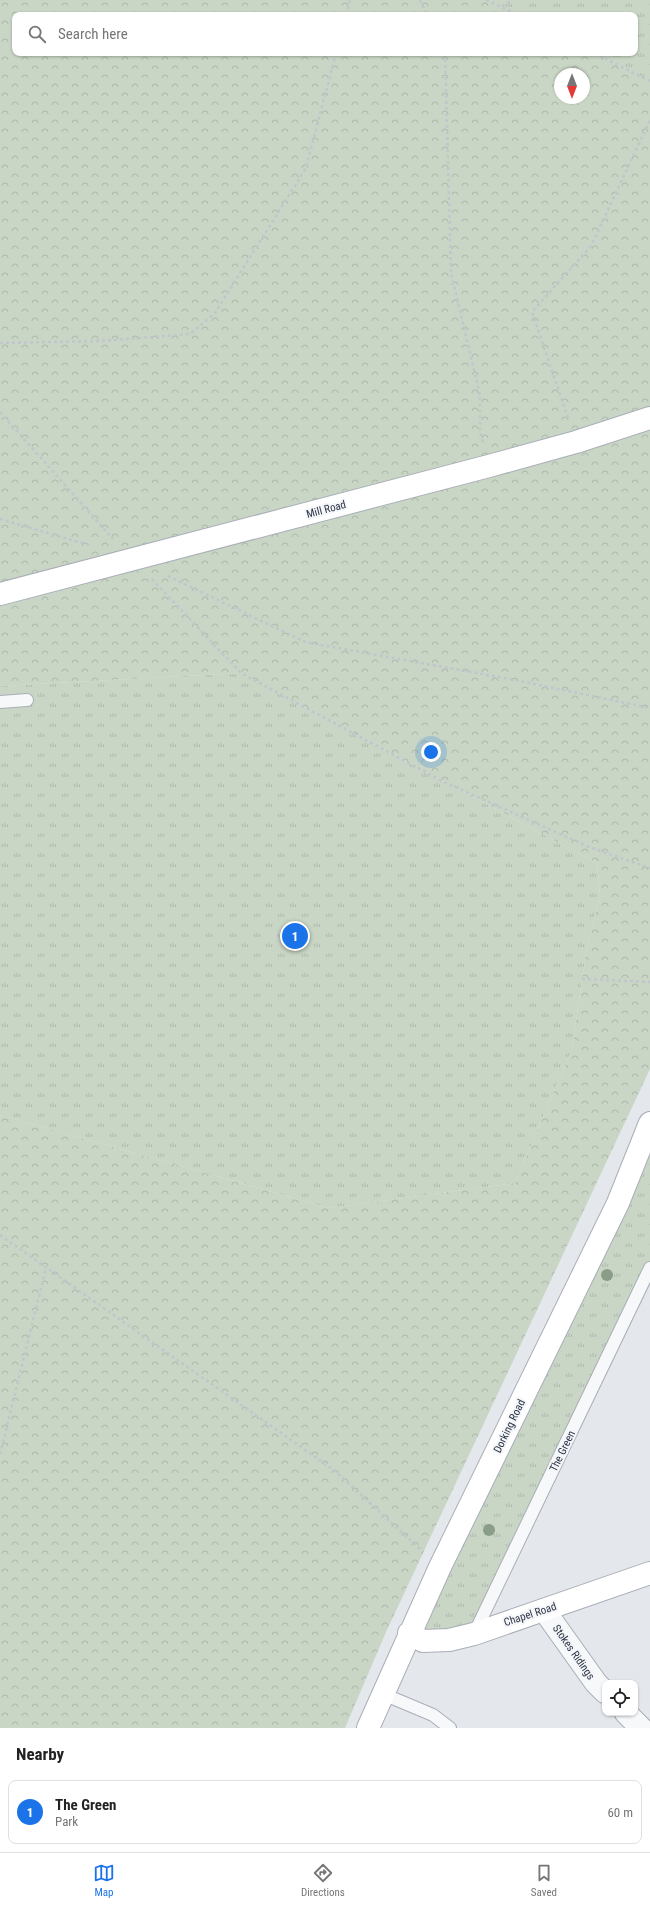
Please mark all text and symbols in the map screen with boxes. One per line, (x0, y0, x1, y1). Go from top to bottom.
search box (12, 12, 638, 56)
icon: search (26, 23, 48, 45)
text: Search here (58, 25, 128, 43)
north arrow (554, 68, 590, 104)
street label: Mill Road (305, 498, 347, 521)
your location (421, 742, 441, 762)
pin: 1 (282, 921, 308, 951)
street label: Dorking Road (491, 1397, 528, 1455)
street label: The Green (547, 1429, 578, 1474)
street label: Chapel Road (502, 1600, 558, 1629)
street label: Stokes Ridings (550, 1622, 597, 1682)
map controls (602, 1680, 638, 1716)
button: locate (602, 1680, 638, 1716)
text: Nearby (16, 1744, 64, 1764)
text: The Green (55, 1796, 117, 1814)
text: 1 (27, 1805, 33, 1820)
text: 60 m (607, 1805, 633, 1820)
text: Park (55, 1814, 78, 1829)
tab: Map (93, 1862, 115, 1899)
tab: Directions (301, 1862, 345, 1899)
tab: Saved (531, 1862, 557, 1899)

